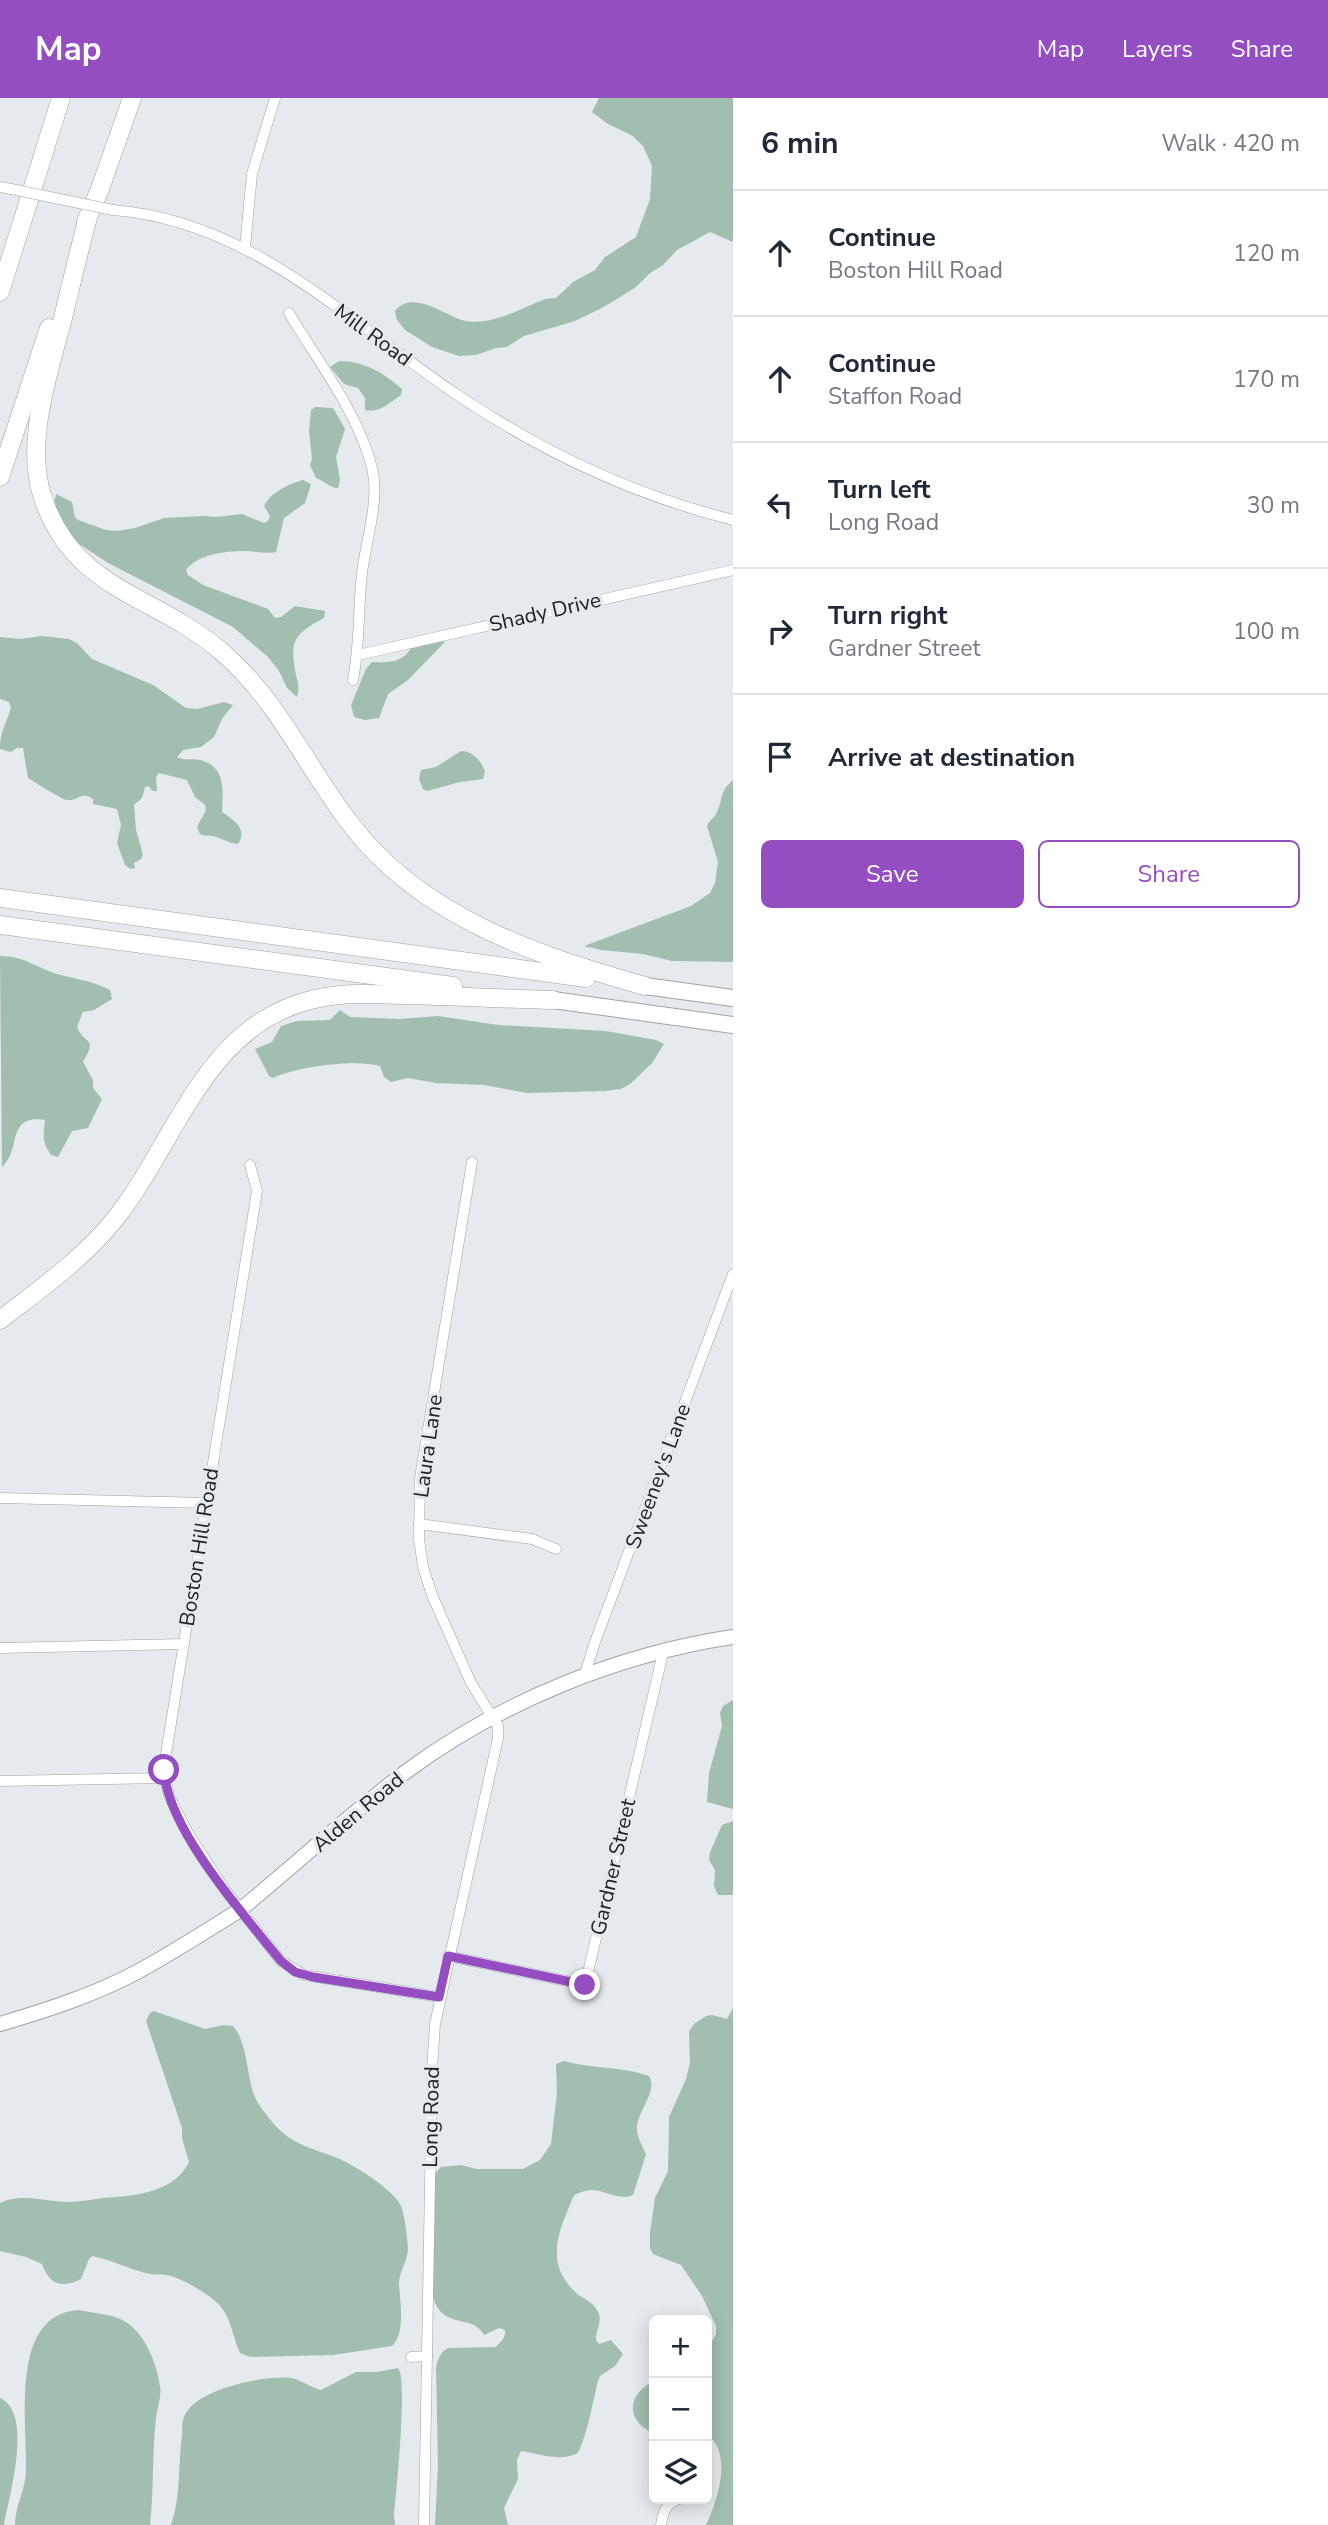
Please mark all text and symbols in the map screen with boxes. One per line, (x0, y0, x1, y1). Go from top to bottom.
text: Map (35, 27, 102, 72)
text: Map (1037, 33, 1084, 65)
text: Layers (1122, 33, 1193, 65)
text: Share (1231, 33, 1293, 65)
text: 6 min (761, 123, 839, 164)
text: Walk · 420 m (1161, 128, 1300, 159)
text: Continue (828, 220, 936, 255)
icon: ahead (761, 234, 799, 272)
text: 120 m (1233, 238, 1300, 269)
text: Boston Hill Road (828, 255, 1003, 286)
street label: Mill Road (329, 297, 417, 373)
text: Continue (828, 346, 936, 381)
icon: ahead (761, 360, 799, 398)
text: 170 m (1233, 364, 1300, 395)
text: Staffon Road (828, 381, 962, 412)
text: Turn left (828, 472, 931, 507)
icon: left (761, 486, 799, 524)
text: 30 m (1247, 490, 1300, 521)
text: Long Road (828, 507, 939, 538)
street label: Shady Drive (486, 586, 604, 638)
text: Turn right (828, 598, 947, 633)
icon: right (761, 612, 799, 650)
text: 100 m (1233, 616, 1300, 647)
text: Gardner Street (828, 633, 981, 664)
icon: arrive (761, 738, 799, 776)
text: Arrive at destination (828, 740, 1075, 775)
button: Save (761, 840, 1024, 908)
button: Share (1038, 840, 1300, 908)
street label: Laura Lane (407, 1393, 449, 1499)
street label: Sweeney's Lane (619, 1400, 697, 1552)
street label: Boston Hill Road (173, 1466, 225, 1628)
route start (148, 1754, 179, 1785)
street label: Alden Road (306, 1766, 410, 1858)
street label: Gardner Street (584, 1795, 642, 1938)
route end (569, 1969, 600, 2000)
street label: Long Road (416, 2066, 446, 2168)
map controls (649, 2315, 712, 2504)
button: + (649, 2315, 712, 2378)
button: − (649, 2378, 712, 2441)
button: layers (649, 2441, 712, 2504)

